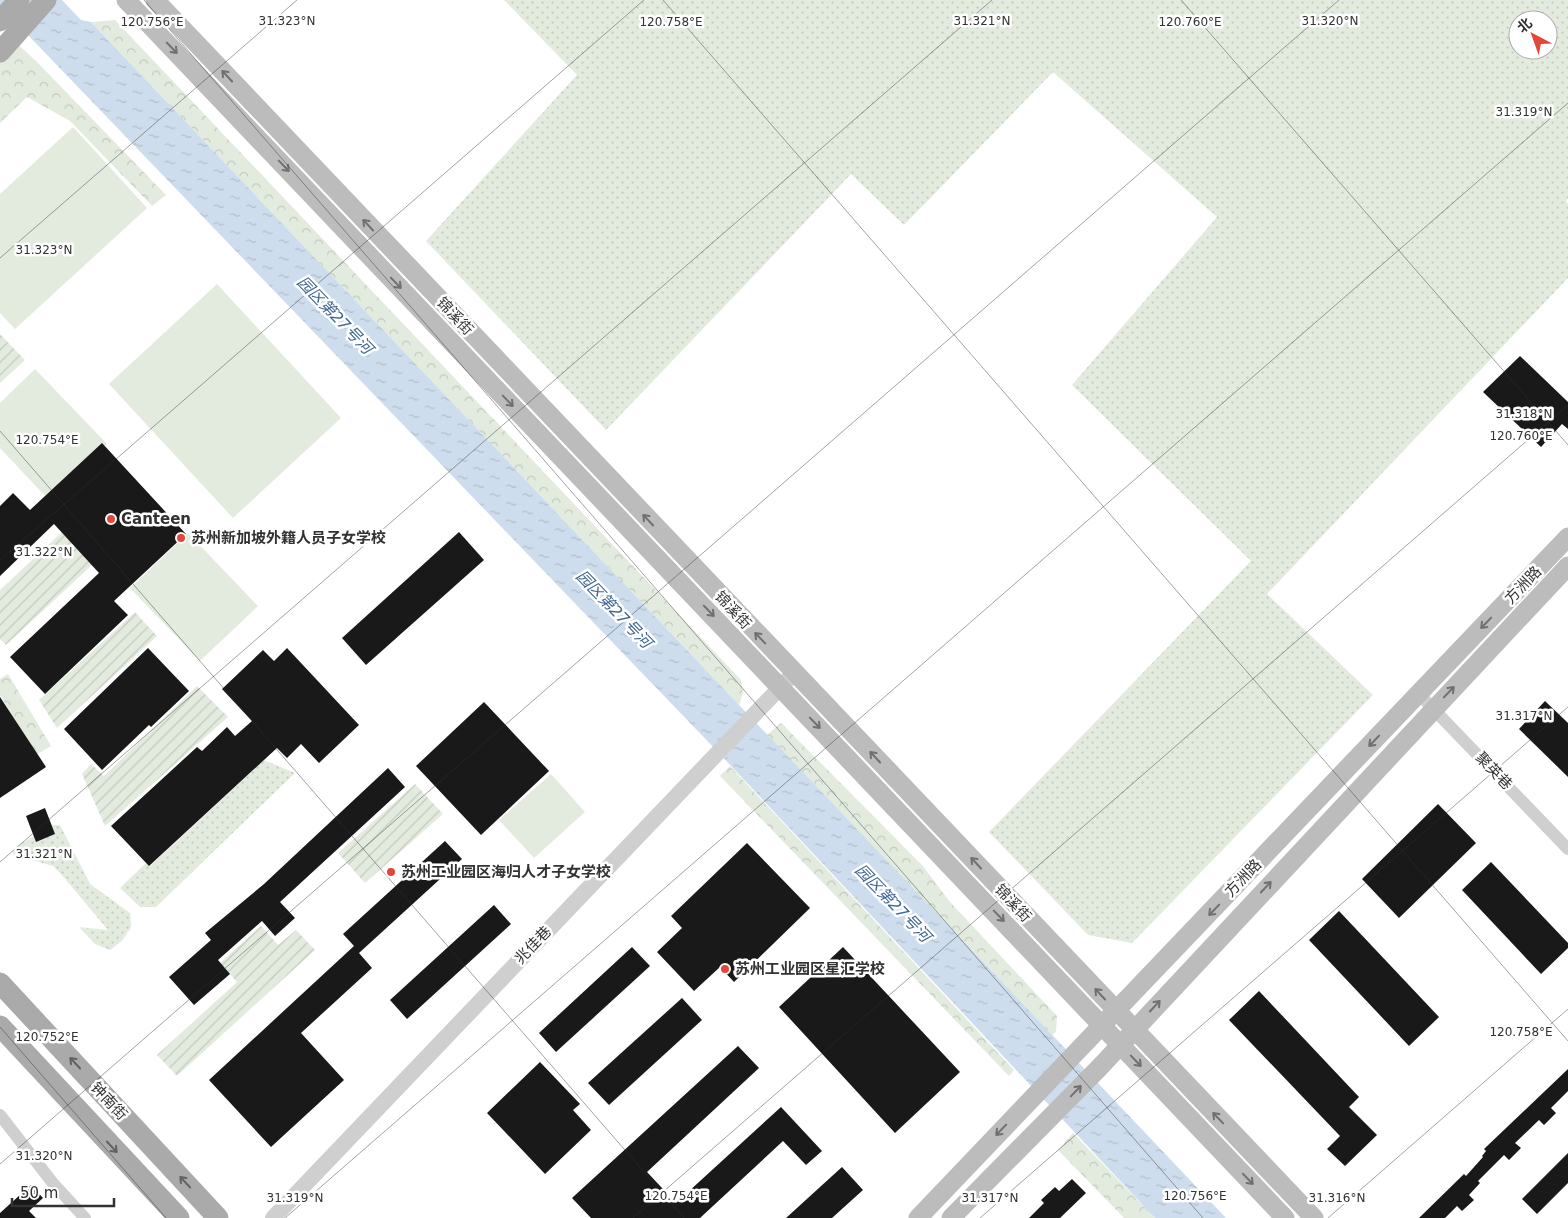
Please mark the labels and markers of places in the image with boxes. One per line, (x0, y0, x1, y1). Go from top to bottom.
place label: Canteen (121, 510, 191, 528)
marker: Canteen (105, 513, 117, 525)
place label: 苏州新加坡外籍人员子女学校 (191, 529, 386, 547)
marker: 苏州新加坡外籍人员子女学校 (175, 532, 187, 544)
place label: 苏州工业园区海归人才子女学校 (401, 863, 611, 881)
marker: 苏州工业园区海归人才子女学校 (385, 866, 397, 878)
place label: 苏州工业园区星汇学校 (735, 960, 885, 978)
marker: 苏州工业园区星汇学校 (719, 963, 731, 975)

